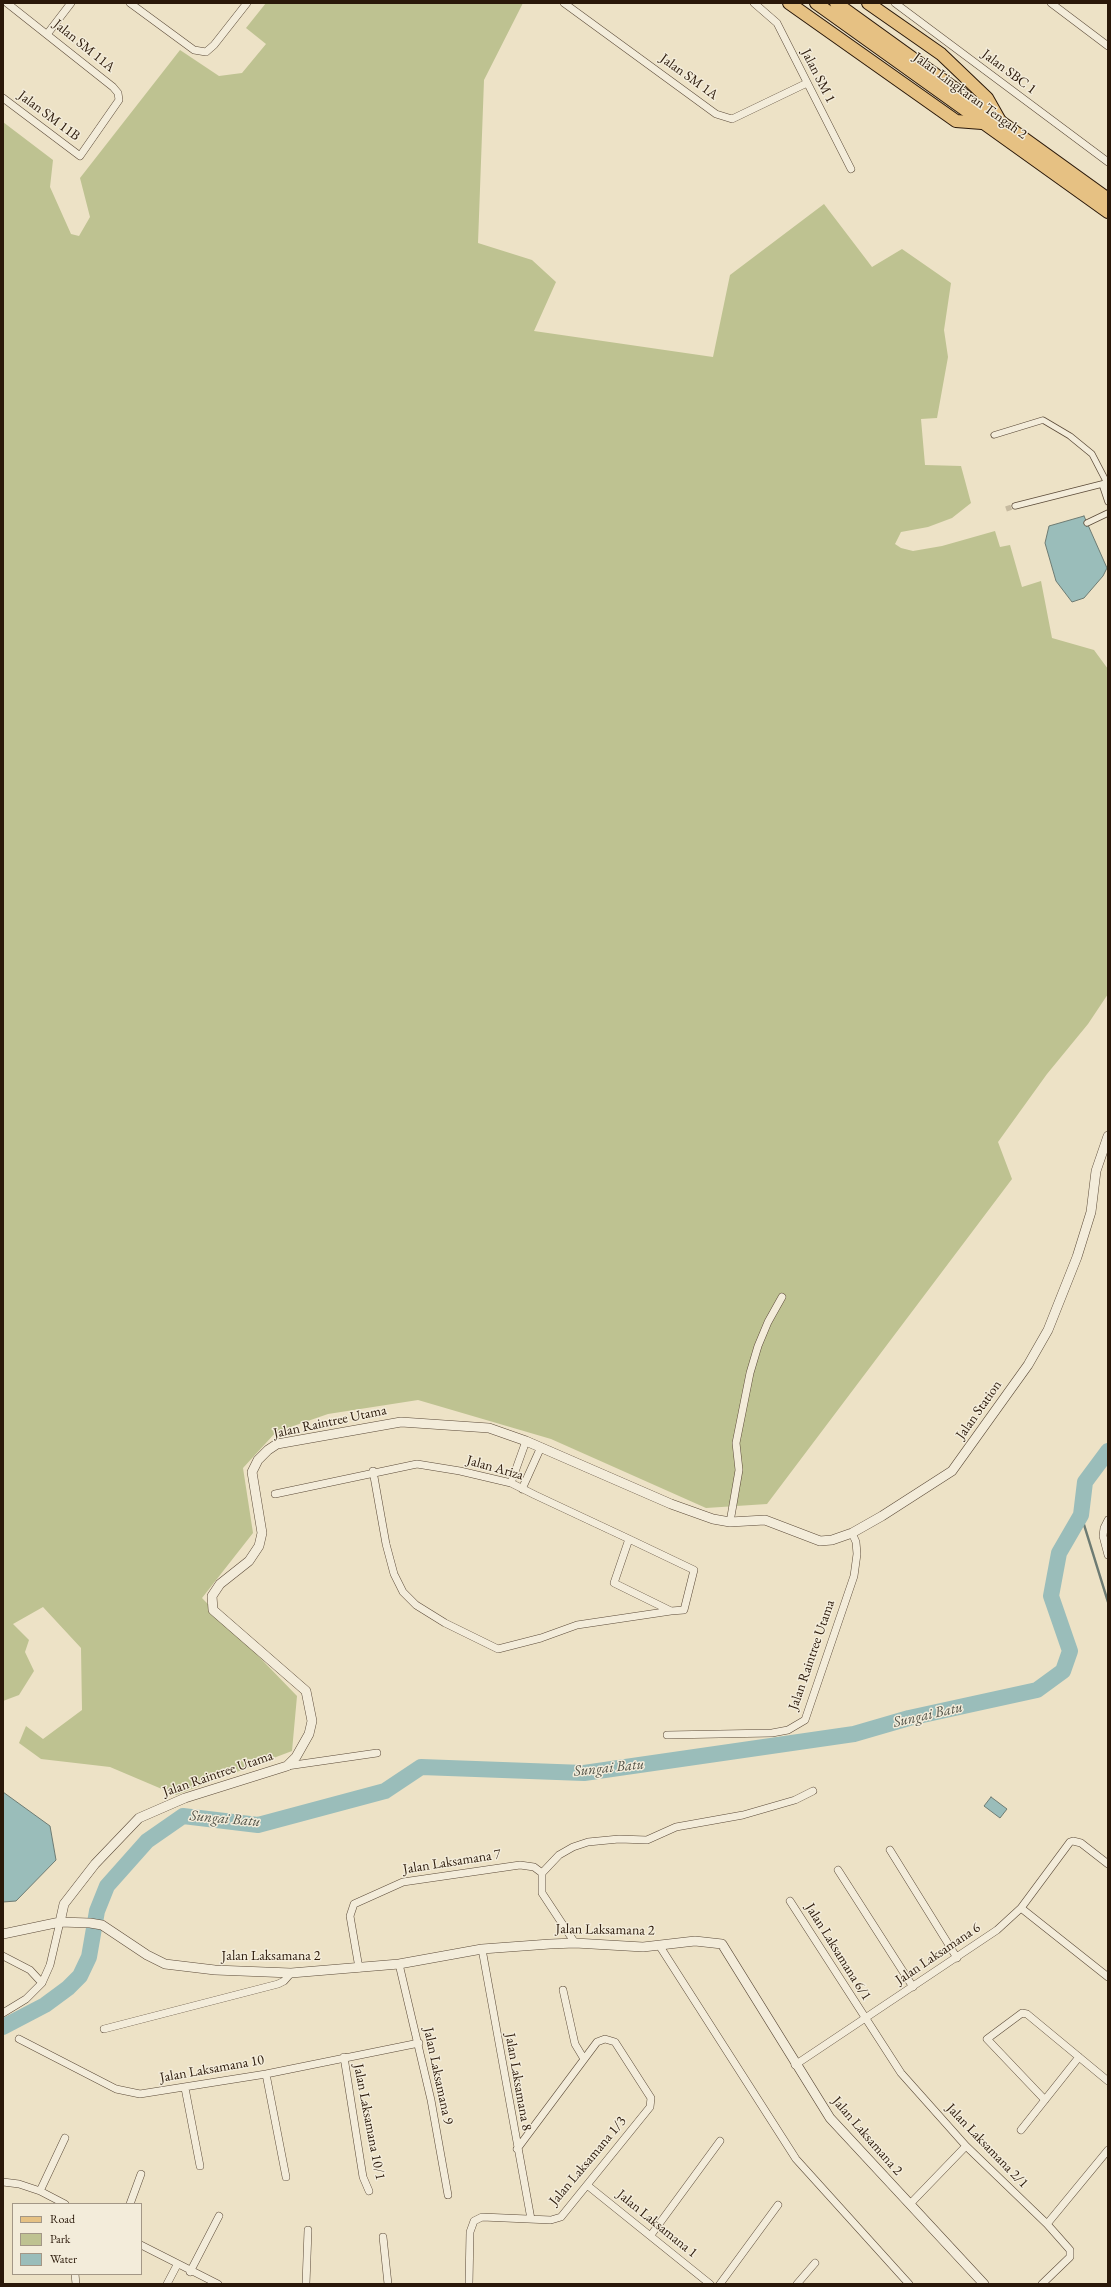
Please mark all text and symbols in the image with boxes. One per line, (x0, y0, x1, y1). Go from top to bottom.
street label: Jalan SM 11A (50, 16, 118, 76)
street label: Jalan SM 1 (797, 46, 839, 106)
street label: Jalan SBC 1 (979, 46, 1039, 98)
street label: Jalan Lingkaran Tengah 2 (910, 49, 1030, 143)
street label: Jalan SM 1A (657, 50, 721, 104)
street label: Jalan SM 11B (15, 87, 83, 145)
street label: Jalan Station (953, 1377, 1005, 1443)
street label: Jalan Raintree Utama (272, 1402, 388, 1442)
street label: Jalan Ariza (465, 1452, 525, 1484)
street label: Jalan Raintree Utama (785, 1598, 839, 1712)
water label: Sungai Batu (892, 1698, 964, 1732)
street label: Jalan Raintree Utama (161, 1747, 275, 1801)
water label: Sungai Batu (573, 1755, 645, 1781)
water label: Sungai Batu (189, 1807, 261, 1831)
street label: Jalan Laksamana 7 (402, 1846, 502, 1878)
street label: Jalan Laksamana 6/1 (801, 1900, 875, 2004)
street label: Jalan Laksamana 6 (892, 1919, 984, 1989)
street label: Jalan Laksamana 2 (555, 1921, 655, 1939)
street label: Jalan Laksamana 2 (222, 1948, 320, 1964)
street label: Jalan Laksamana 9 (420, 2026, 456, 2126)
street label: Jalan Laksamana 8 (501, 2032, 535, 2132)
street label: Jalan Laksamana 10 (159, 2052, 265, 2086)
street label: Jalan Laksamana 10/1 (350, 2063, 388, 2181)
street label: Jalan Laksamana 2 (828, 2093, 906, 2179)
street label: Jalan Laksamana 2/1 (942, 2100, 1032, 2192)
street label: Jalan Laksamana 1/3 (546, 2113, 630, 2209)
street label: Jalan Laksamana 1 (613, 2186, 701, 2262)
legend (12, 2203, 142, 2275)
text: Road (50, 2211, 75, 2227)
text: Park (50, 2231, 70, 2247)
text: Water (50, 2251, 77, 2267)

